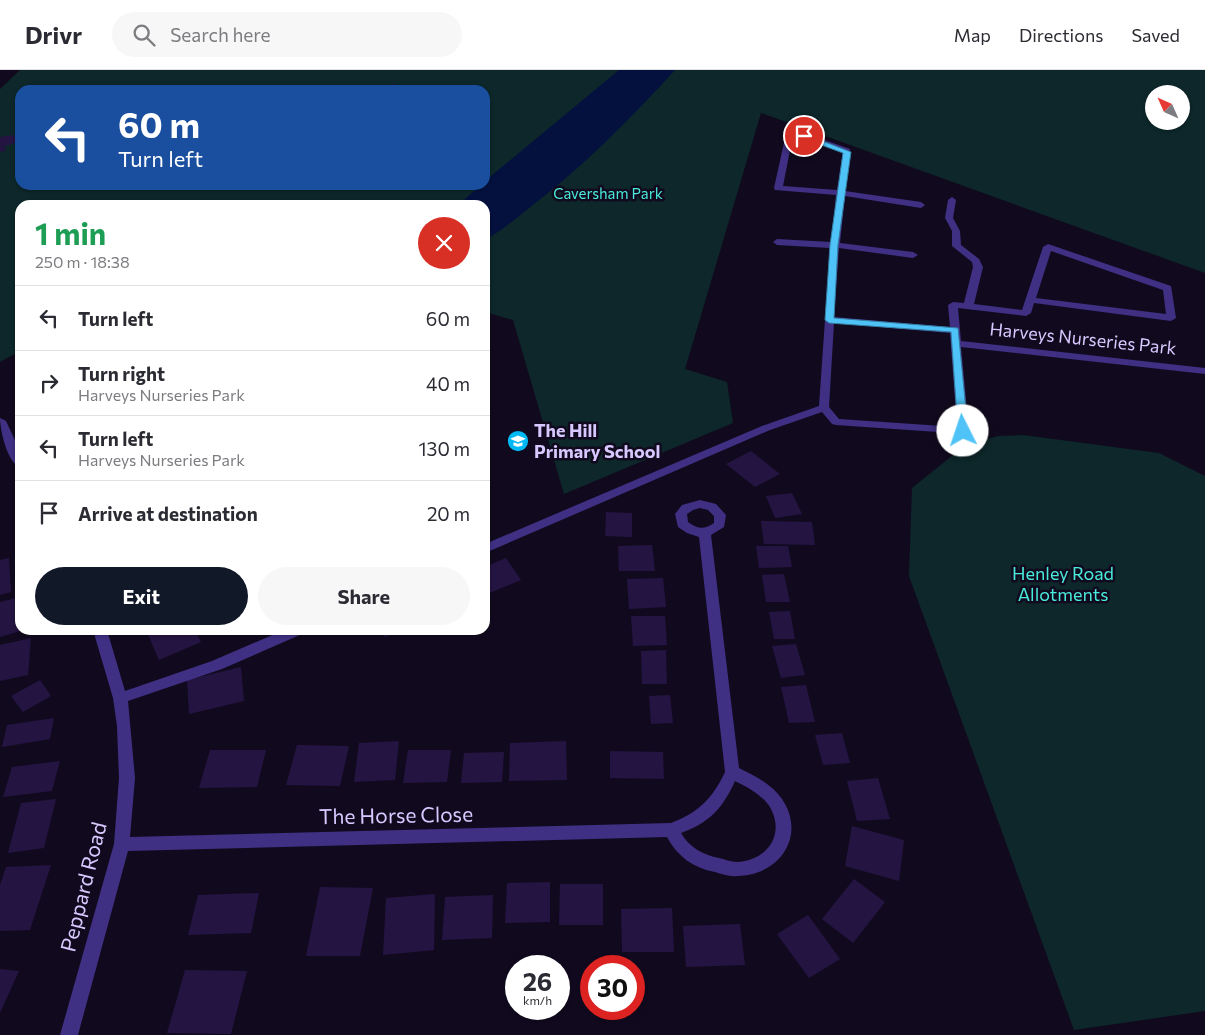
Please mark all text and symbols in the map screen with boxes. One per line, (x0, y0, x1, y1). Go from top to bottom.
search box (112, 12, 462, 57)
text: Drivr (25, 20, 82, 49)
icon: search (130, 21, 158, 49)
text: Search here (170, 23, 271, 46)
text: Map (954, 24, 991, 46)
text: Directions (1019, 24, 1103, 46)
text: Saved (1131, 24, 1180, 46)
north arrow (1145, 85, 1190, 130)
map controls (1145, 85, 1190, 130)
text: 60 m (118, 102, 200, 145)
icon: left (35, 105, 100, 170)
pin (783, 115, 825, 157)
icon: arrive (790, 122, 818, 150)
text: Turn left (118, 145, 203, 172)
park label: Caversham Park (553, 184, 663, 202)
text: 1 min (35, 214, 106, 251)
button: close (418, 217, 470, 269)
text: 250 m · 18:38 (35, 252, 130, 271)
icon: left (35, 304, 63, 332)
text: Turn left (78, 307, 153, 330)
text: 60 m (426, 307, 470, 330)
street label: Harveys Nurseries Park (989, 317, 1178, 359)
text: Turn right (78, 362, 165, 385)
icon: right (35, 369, 63, 397)
text: 40 m (426, 372, 470, 395)
text: Harveys Nurseries Park (78, 385, 245, 404)
position arrow (936, 404, 988, 456)
place label: The Hill Primary School (534, 419, 660, 462)
text: Turn left (78, 427, 153, 450)
school or university icon: The Hill Primary School (506, 429, 530, 453)
icon: left (35, 434, 63, 462)
text: 130 m (418, 437, 470, 460)
text: Harveys Nurseries Park (78, 450, 245, 469)
icon: arrive (35, 499, 63, 527)
text: Arrive at destination (78, 502, 258, 525)
text: 20 m (427, 502, 470, 525)
park label: Henley Road Allotments (1012, 562, 1114, 605)
button: Exit (35, 567, 248, 625)
button: Share (258, 567, 470, 625)
street label: The Horse Close (319, 801, 473, 828)
street label: Peppard Road (54, 819, 111, 954)
speed limit sign: 30 (580, 955, 645, 1020)
text: 26 (523, 966, 552, 996)
text: km/h (523, 993, 552, 1007)

